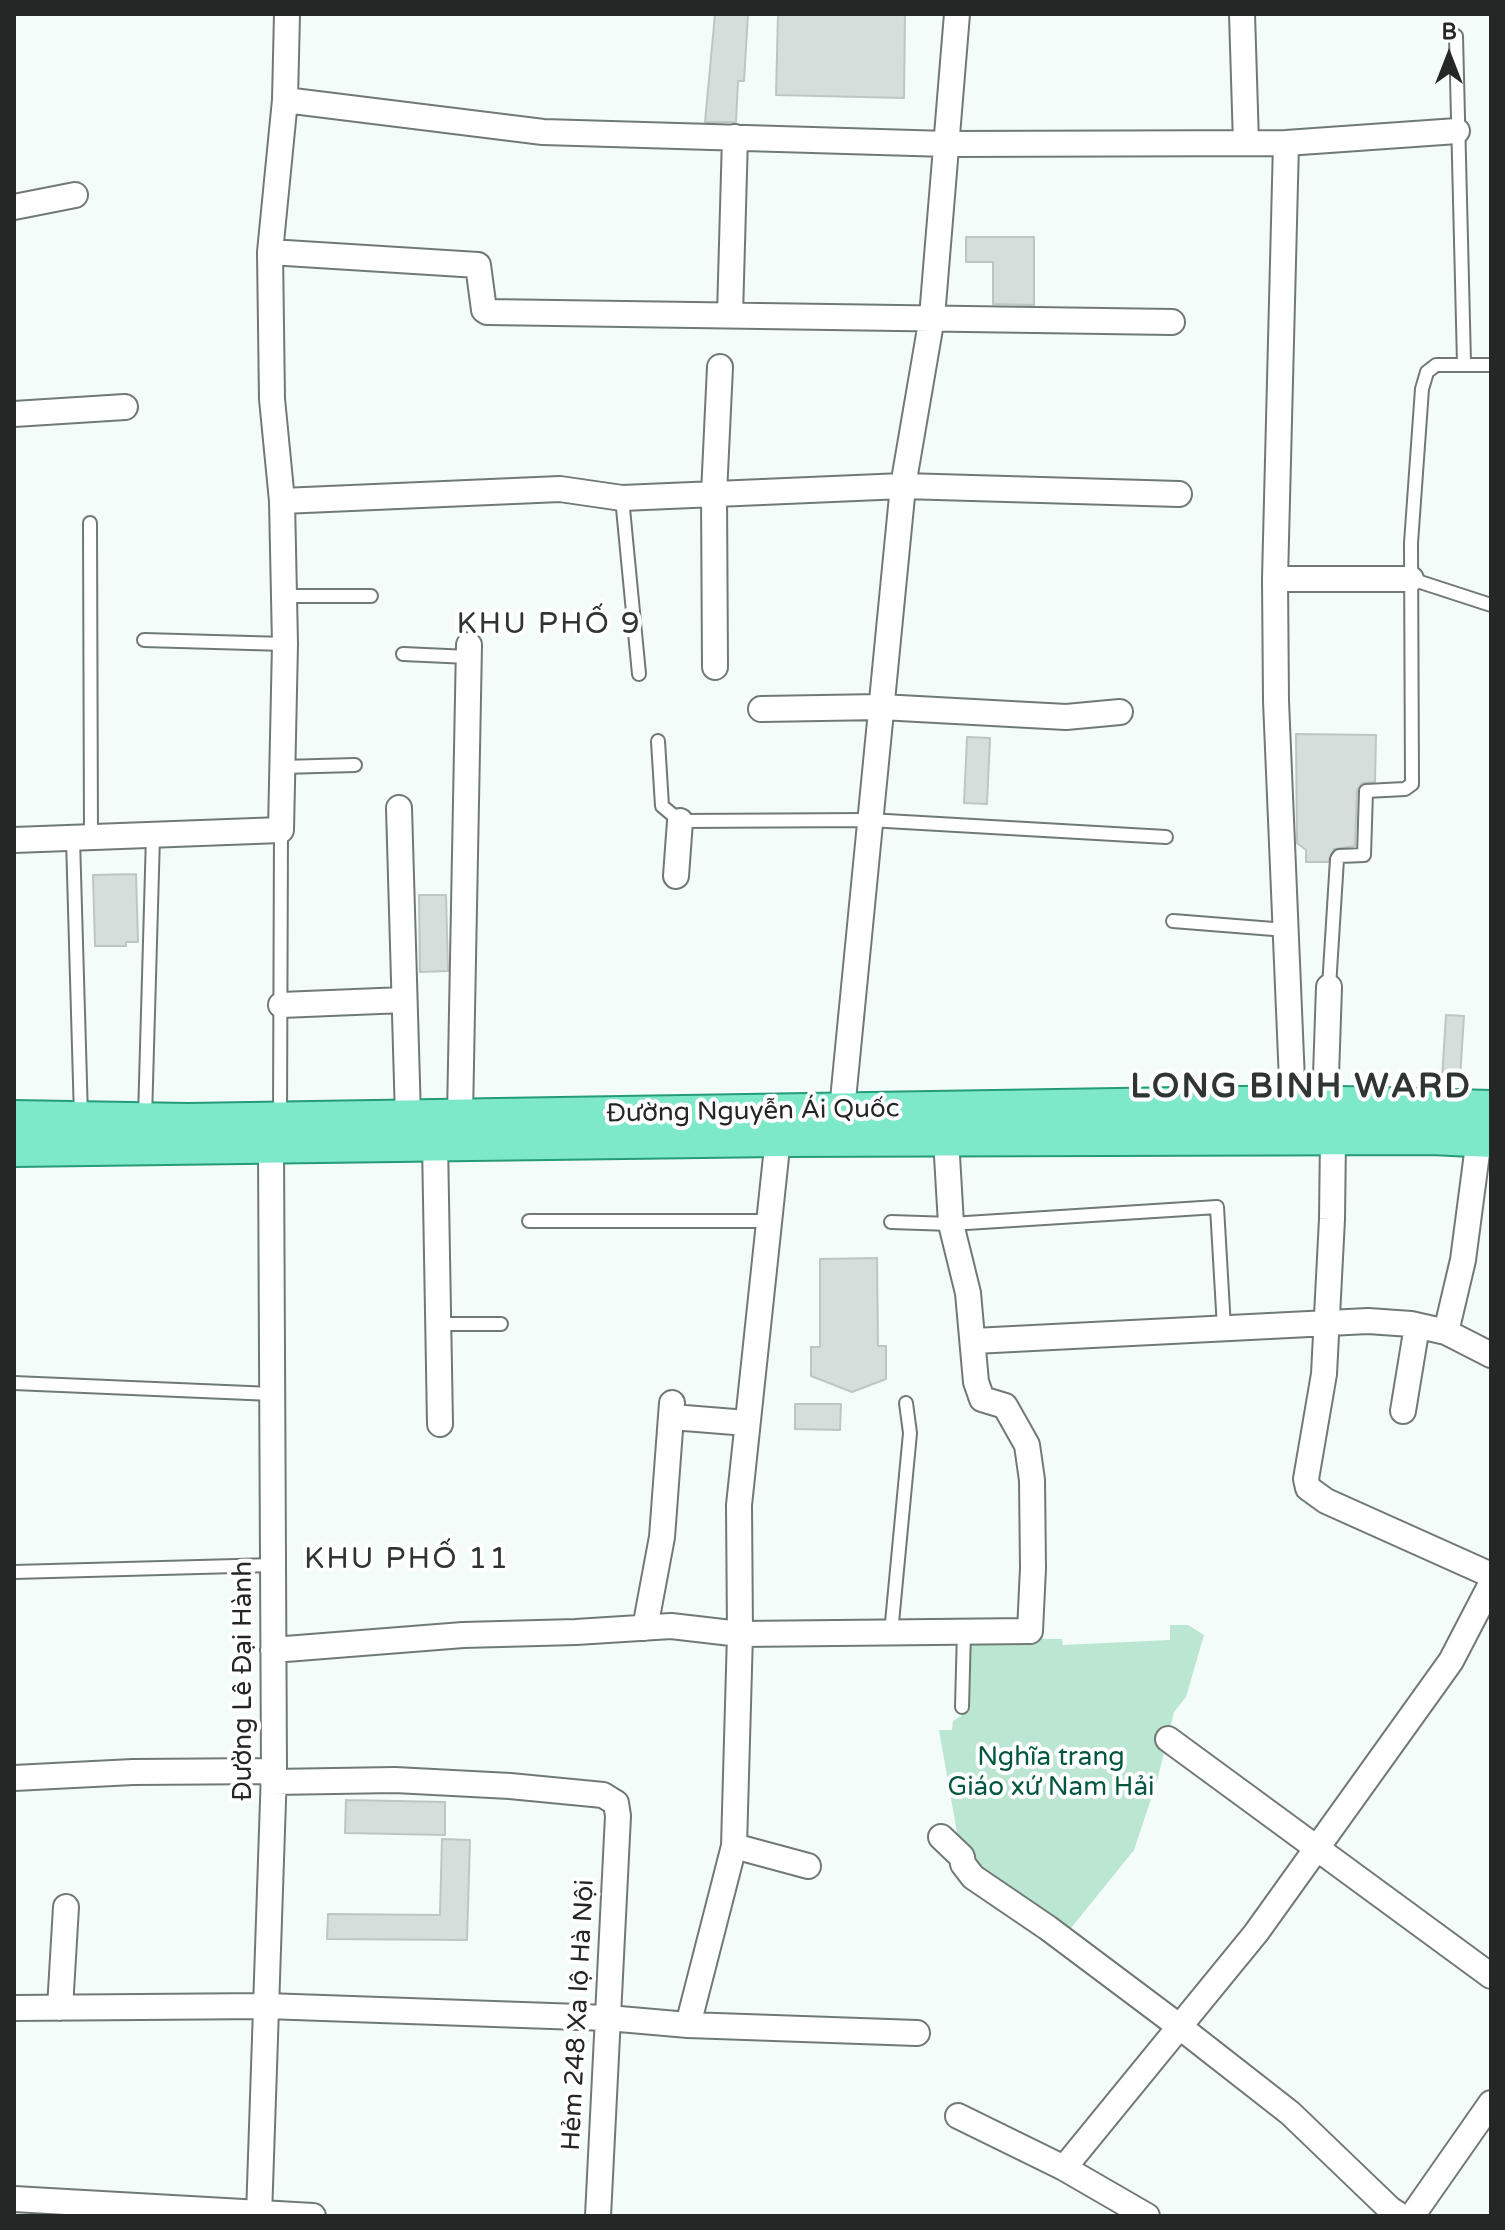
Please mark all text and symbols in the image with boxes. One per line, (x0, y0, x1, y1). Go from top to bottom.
north arrow (1409, 16, 1489, 96)
text: B (1441, 19, 1457, 45)
district label: KHU PHỐ 9 (456, 607, 642, 643)
district label: LONG BINH WARD (1130, 1068, 1472, 1108)
street label: Đường Nguyễn Ái Quốc (606, 1094, 900, 1130)
district label: KHU PHỐ 11 (304, 1542, 510, 1578)
street label: Đường Lê Đại Hành (228, 1561, 260, 1801)
park label: Nghĩa trang Giáo xứ Nam Hải (947, 1742, 1155, 1804)
street label: Hẻm 248 Xa lộ Hà Nội (556, 1878, 602, 2152)

